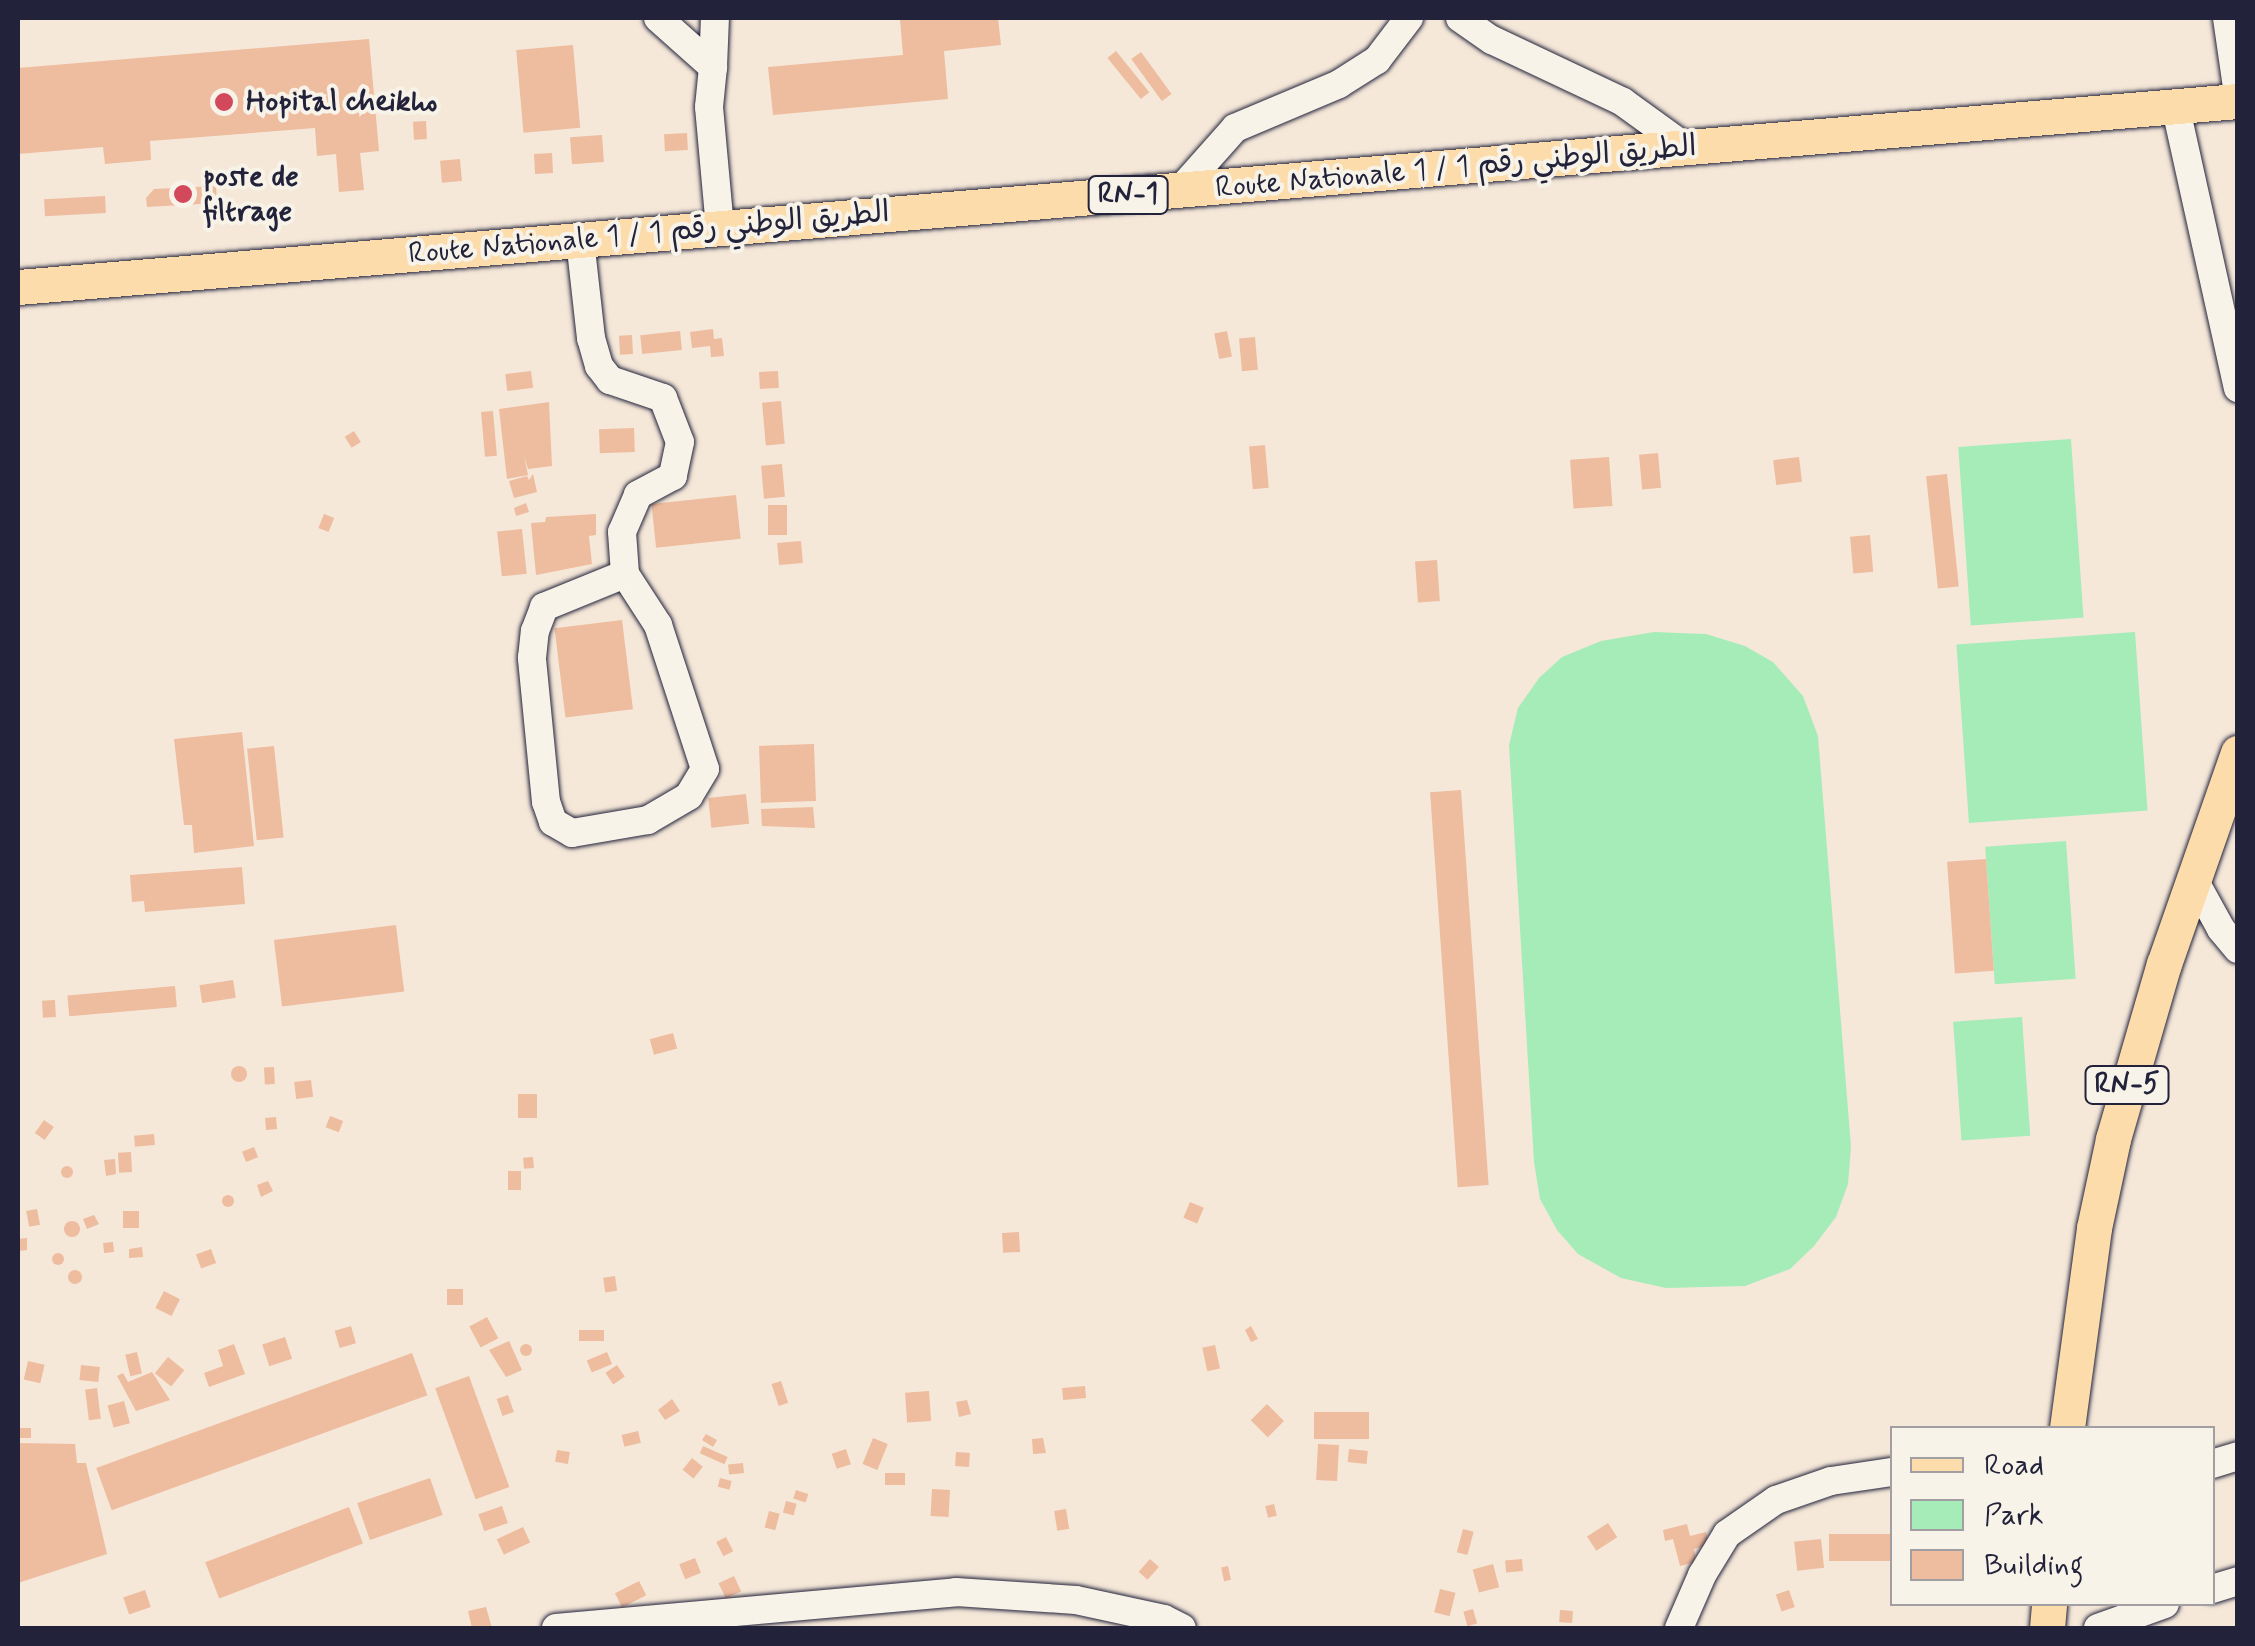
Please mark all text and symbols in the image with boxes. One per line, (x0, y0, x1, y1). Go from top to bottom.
place label: Hopital cheikho (246, 84, 437, 120)
marker: Hopital cheikho (211, 89, 237, 115)
street label: Route Nationale 1 / الطريق الوطني رقم 1 (1214, 129, 1698, 207)
place label: poste de filtrage (203, 159, 300, 230)
road number: RN-1 (1086, 172, 1170, 218)
marker: poste de filtrage (172, 183, 194, 205)
street label: Route Nationale 1 / الطريق الوطني رقم 1 (407, 195, 891, 273)
road number: RN-5 (2084, 1062, 2170, 1108)
legend (1890, 1426, 2215, 1606)
text: Road (1984, 1446, 2044, 1485)
text: Park (1984, 1496, 2044, 1535)
text: Building (1984, 1546, 2083, 1585)

